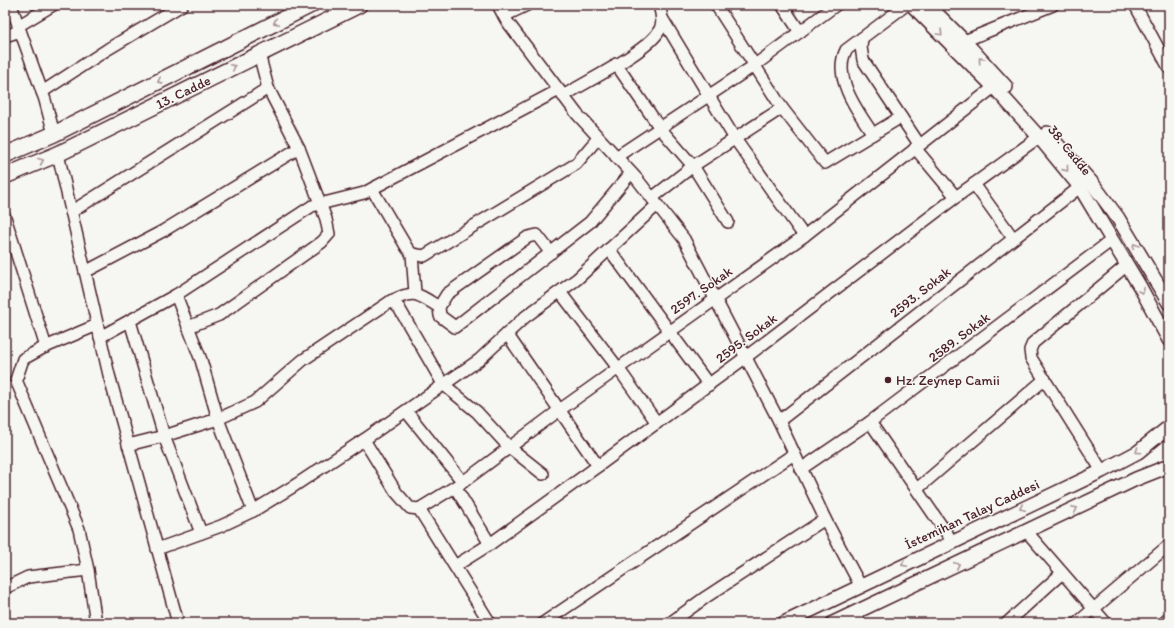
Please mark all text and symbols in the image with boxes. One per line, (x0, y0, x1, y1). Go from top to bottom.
one-way arrow (273, 18, 280, 25)
one-way arrow (935, 28, 942, 36)
one-way arrow (978, 57, 985, 64)
one-way arrow (229, 64, 237, 72)
street label: 13. Cadde (153, 72, 214, 113)
one-way arrow (156, 76, 164, 84)
street label: 38. Cadde (1044, 122, 1095, 179)
one-way arrow (37, 158, 44, 166)
one-way arrow (1061, 165, 1068, 172)
one-way arrow (1132, 243, 1139, 250)
street label: 2597. Sokak (667, 263, 736, 318)
street label: 2593. Sokak (886, 263, 954, 321)
one-way arrow (1138, 287, 1145, 294)
street label: 2589. Sokak (925, 309, 993, 366)
street label: 2595. Sokak (712, 310, 780, 367)
place label: Hz. Zeynep Camii (896, 372, 1000, 389)
marker: Hz. Zeynep Camii (883, 375, 893, 385)
one-way arrow (1136, 446, 1143, 453)
street label: İstemihan Talay Caddesi (902, 476, 1042, 553)
one-way arrow (1019, 503, 1026, 511)
one-way arrow (1070, 506, 1078, 514)
one-way arrow (901, 559, 909, 567)
one-way arrow (953, 562, 961, 570)

